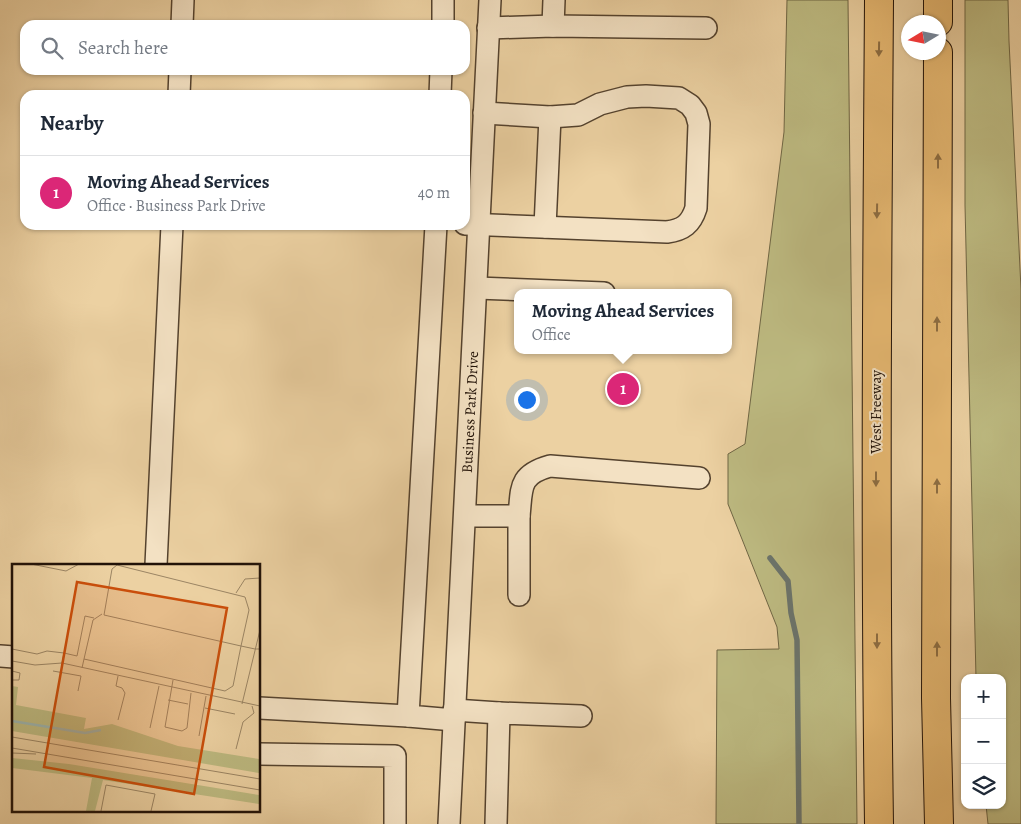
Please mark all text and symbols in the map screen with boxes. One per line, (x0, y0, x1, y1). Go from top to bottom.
north arrow (901, 15, 946, 60)
search box (20, 20, 470, 75)
icon: search (38, 34, 66, 62)
text: Search here (78, 35, 168, 61)
one-way arrow (875, 41, 883, 57)
text: Nearby (40, 109, 103, 137)
one-way arrow (934, 153, 942, 169)
text: Moving Ahead Services (87, 169, 269, 195)
text: 1 (53, 182, 59, 204)
text: 40 m (418, 182, 450, 204)
text: Office · Business Park Drive (87, 195, 266, 217)
one-way arrow (873, 203, 881, 219)
popup (514, 289, 732, 354)
text: Moving Ahead Services (532, 298, 714, 324)
one-way arrow (933, 316, 941, 332)
text: Office (532, 324, 571, 346)
street label: Business Park Drive (457, 350, 483, 473)
pin: 1 (607, 370, 639, 408)
street label: West Freeway (866, 370, 886, 455)
your location (514, 387, 540, 413)
one-way arrow (872, 471, 880, 487)
one-way arrow (933, 478, 941, 494)
inset map (12, 564, 260, 812)
one-way arrow (873, 633, 881, 649)
one-way arrow (933, 641, 941, 657)
map controls (961, 674, 1006, 809)
button: + (961, 674, 1006, 719)
button: − (961, 719, 1006, 764)
button: layers (961, 764, 1006, 809)

